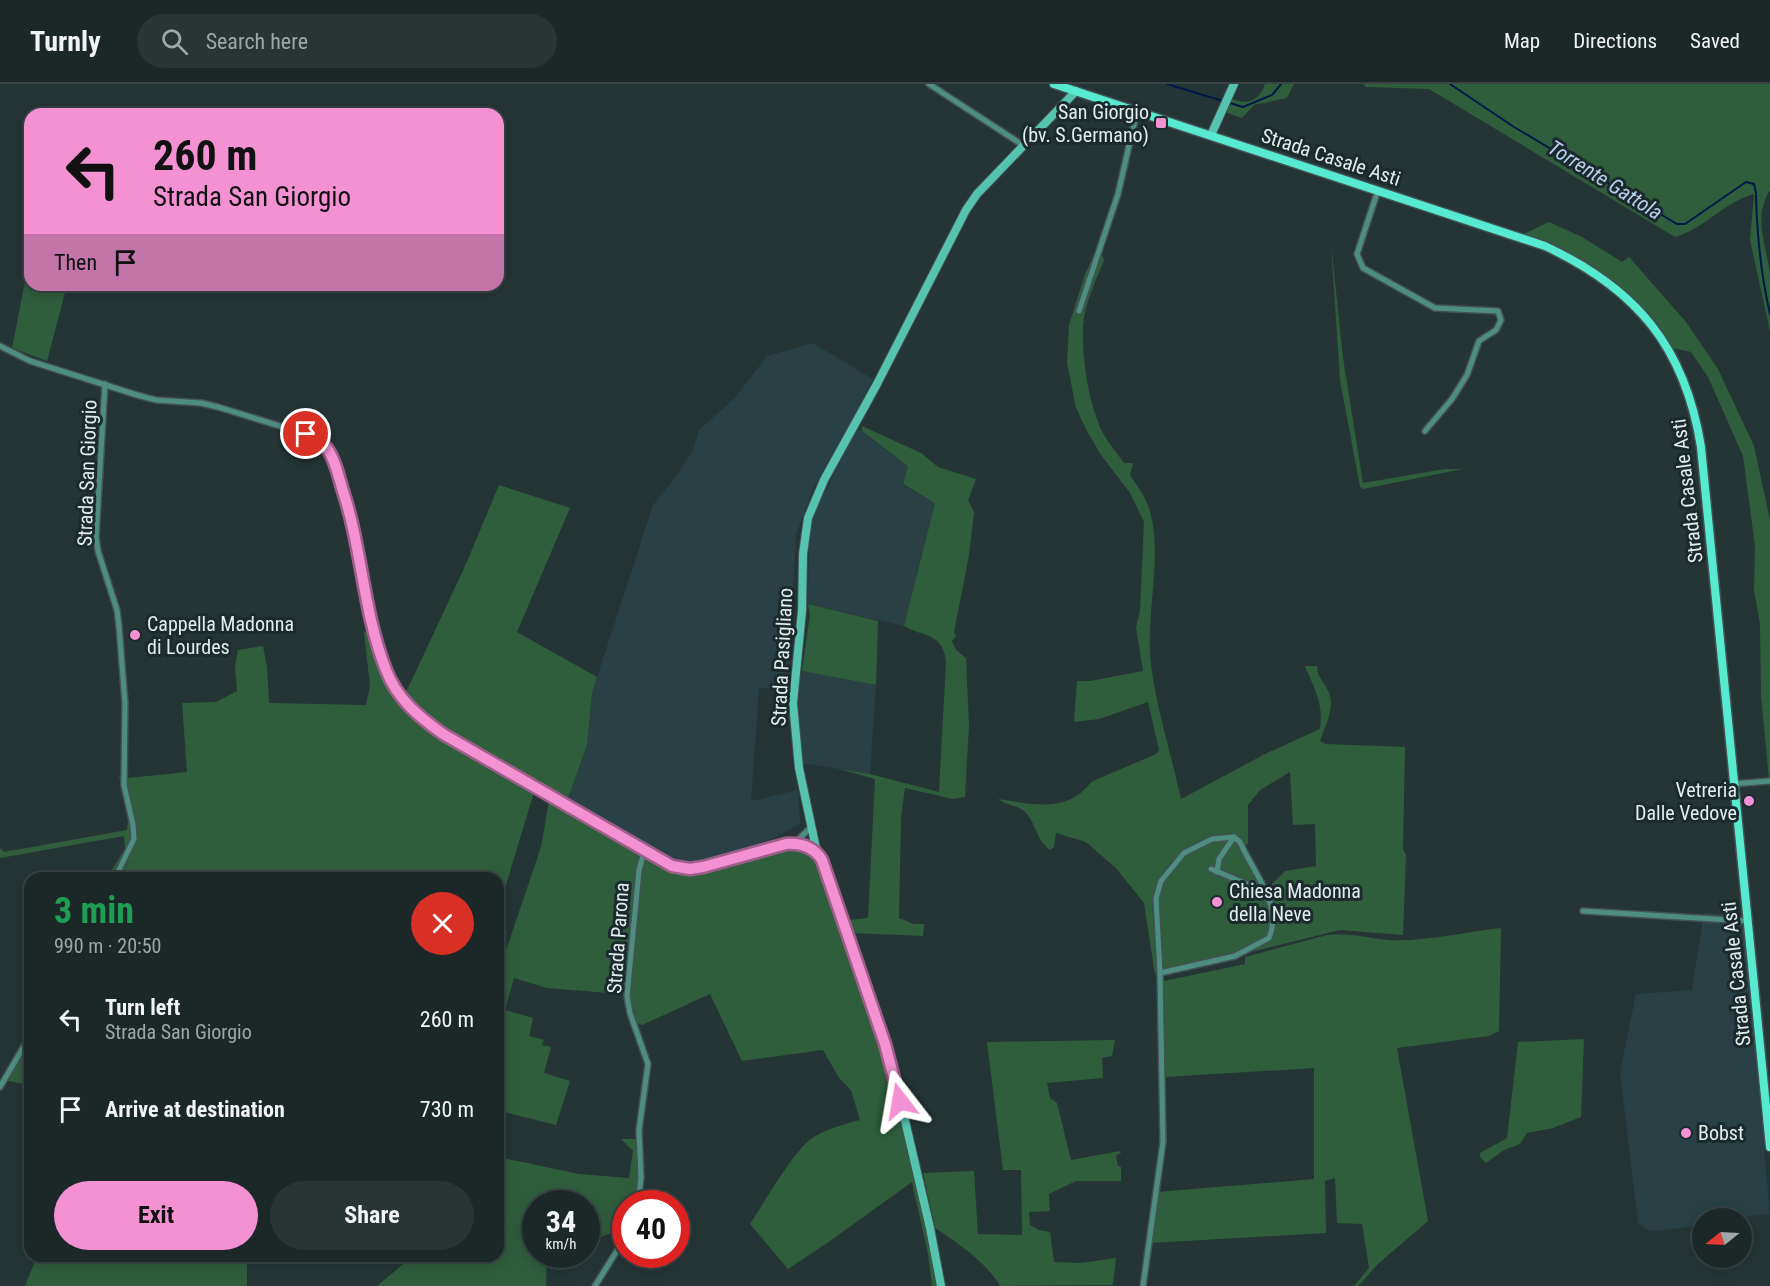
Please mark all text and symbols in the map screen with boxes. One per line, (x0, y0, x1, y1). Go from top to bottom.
search box (137, 14, 557, 68)
text: Turnly (30, 25, 101, 58)
icon: search (158, 25, 191, 58)
text: Search here (206, 29, 308, 54)
text: Map (1504, 29, 1540, 53)
text: Directions (1573, 29, 1657, 53)
text: Saved (1690, 29, 1740, 53)
place label: San Giorgio (bv. S.Germano) (1022, 100, 1149, 147)
marker: San Giorgio (bv. S.Germano) (1154, 116, 1168, 130)
street label: Strada Casale Asti (1258, 123, 1404, 191)
text: 260 m (153, 131, 258, 180)
icon: left (54, 132, 132, 210)
water label: Torrente Gattola (1543, 135, 1667, 225)
text: Strada San Giorgio (153, 181, 351, 213)
icon: arrive (109, 246, 142, 279)
text: Then (54, 250, 97, 275)
street label: Strada San Giorgio (72, 399, 102, 547)
pin (280, 408, 331, 459)
icon: arrive (289, 417, 322, 450)
street label: Strada Casale Asti (1666, 418, 1708, 564)
street label: Strada Pasigliano (766, 587, 798, 727)
place label: Cappella Madonna di Lourdes (147, 612, 294, 659)
marker: Cappella Madonna di Lourdes (128, 628, 142, 642)
place label: Vetreria Dalle Vedove (1635, 778, 1737, 825)
marker: Vetreria Dalle Vedove (1742, 794, 1756, 808)
place label: Chiesa Madonna della Neve (1229, 879, 1361, 926)
street label: Strada Parona (602, 882, 634, 994)
text: 3 min (54, 890, 134, 932)
button: close (411, 892, 474, 955)
marker: Chiesa Madonna della Neve (1210, 895, 1224, 909)
street label: Strada Casale Asti (1716, 901, 1756, 1047)
text: 990 m · 20:50 (54, 934, 161, 958)
text: Turn left (105, 995, 180, 1020)
icon: left (54, 1003, 87, 1036)
text: 260 m (420, 1007, 474, 1032)
text: Strada San Giorgio (105, 1020, 252, 1044)
position arrow (868, 1069, 932, 1133)
icon: arrive (54, 1093, 87, 1126)
text: Arrive at destination (105, 1097, 285, 1122)
text: 730 m (420, 1097, 474, 1122)
place label: Bobst (1698, 1121, 1744, 1145)
marker: Bobst (1679, 1126, 1693, 1140)
button: Exit (54, 1181, 258, 1250)
button: Share (270, 1181, 474, 1250)
speed limit sign: 40 (612, 1190, 690, 1268)
text: 34 (546, 1204, 576, 1239)
north arrow (1692, 1208, 1752, 1268)
map controls (1692, 1208, 1752, 1268)
text: km/h (546, 1235, 576, 1253)

